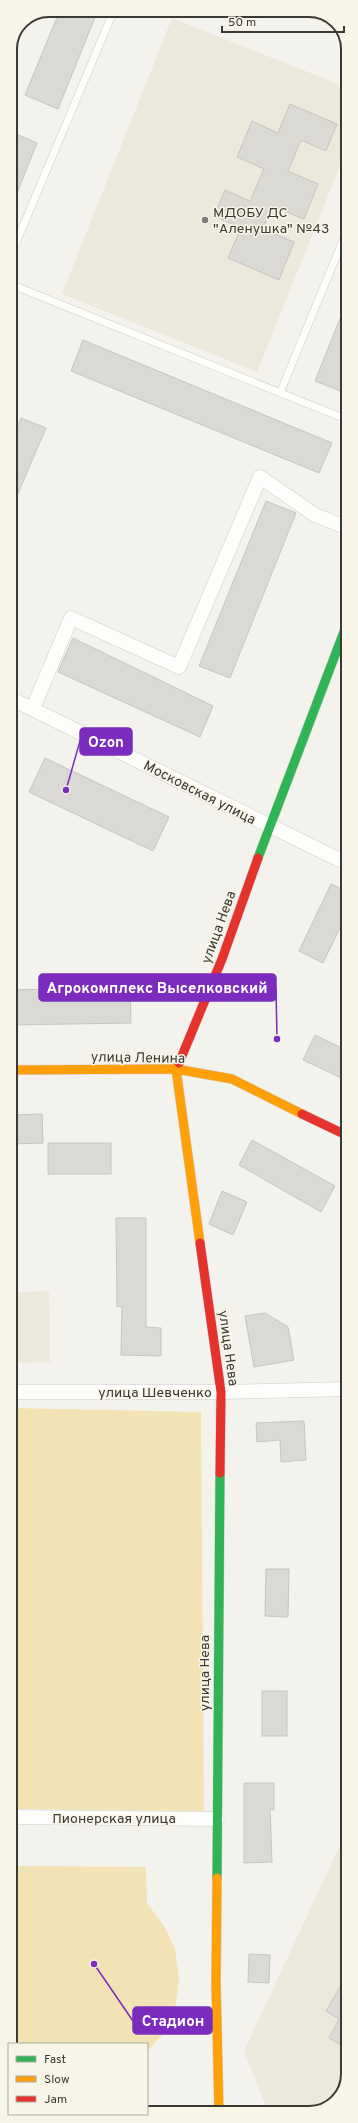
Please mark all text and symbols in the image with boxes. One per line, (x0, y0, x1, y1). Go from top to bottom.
scale bar (222, 8, 344, 34)
text: 50 m (228, 15, 256, 31)
place label: МДОБУ ДС "Аленушка" №43 (213, 205, 329, 238)
marker: МДОБУ ДС "Аленушка" №43 (200, 215, 210, 225)
callout: Ozon (80, 728, 132, 755)
text: Ozon (88, 734, 124, 753)
street label: Московская улица (140, 758, 258, 829)
street label: улица Нева (198, 889, 240, 966)
callout: Агрокомплекс Выселковский (39, 974, 276, 1001)
text: Агрокомплекс Выселковский (46, 980, 268, 999)
street label: улица Ленина (91, 1049, 185, 1068)
street label: улица Нева (214, 1309, 241, 1387)
street label: улица Шевченко (98, 1385, 212, 1402)
street label: улица Нева (197, 1635, 214, 1711)
street label: Пионерская улица (52, 1811, 176, 1828)
callout: Стадион (133, 2007, 212, 2034)
text: Стадион (142, 2013, 204, 2032)
legend (8, 2043, 148, 2115)
text: Fast (44, 2052, 66, 2068)
text: Slow (44, 2072, 70, 2088)
text: Jam (44, 2092, 67, 2108)

